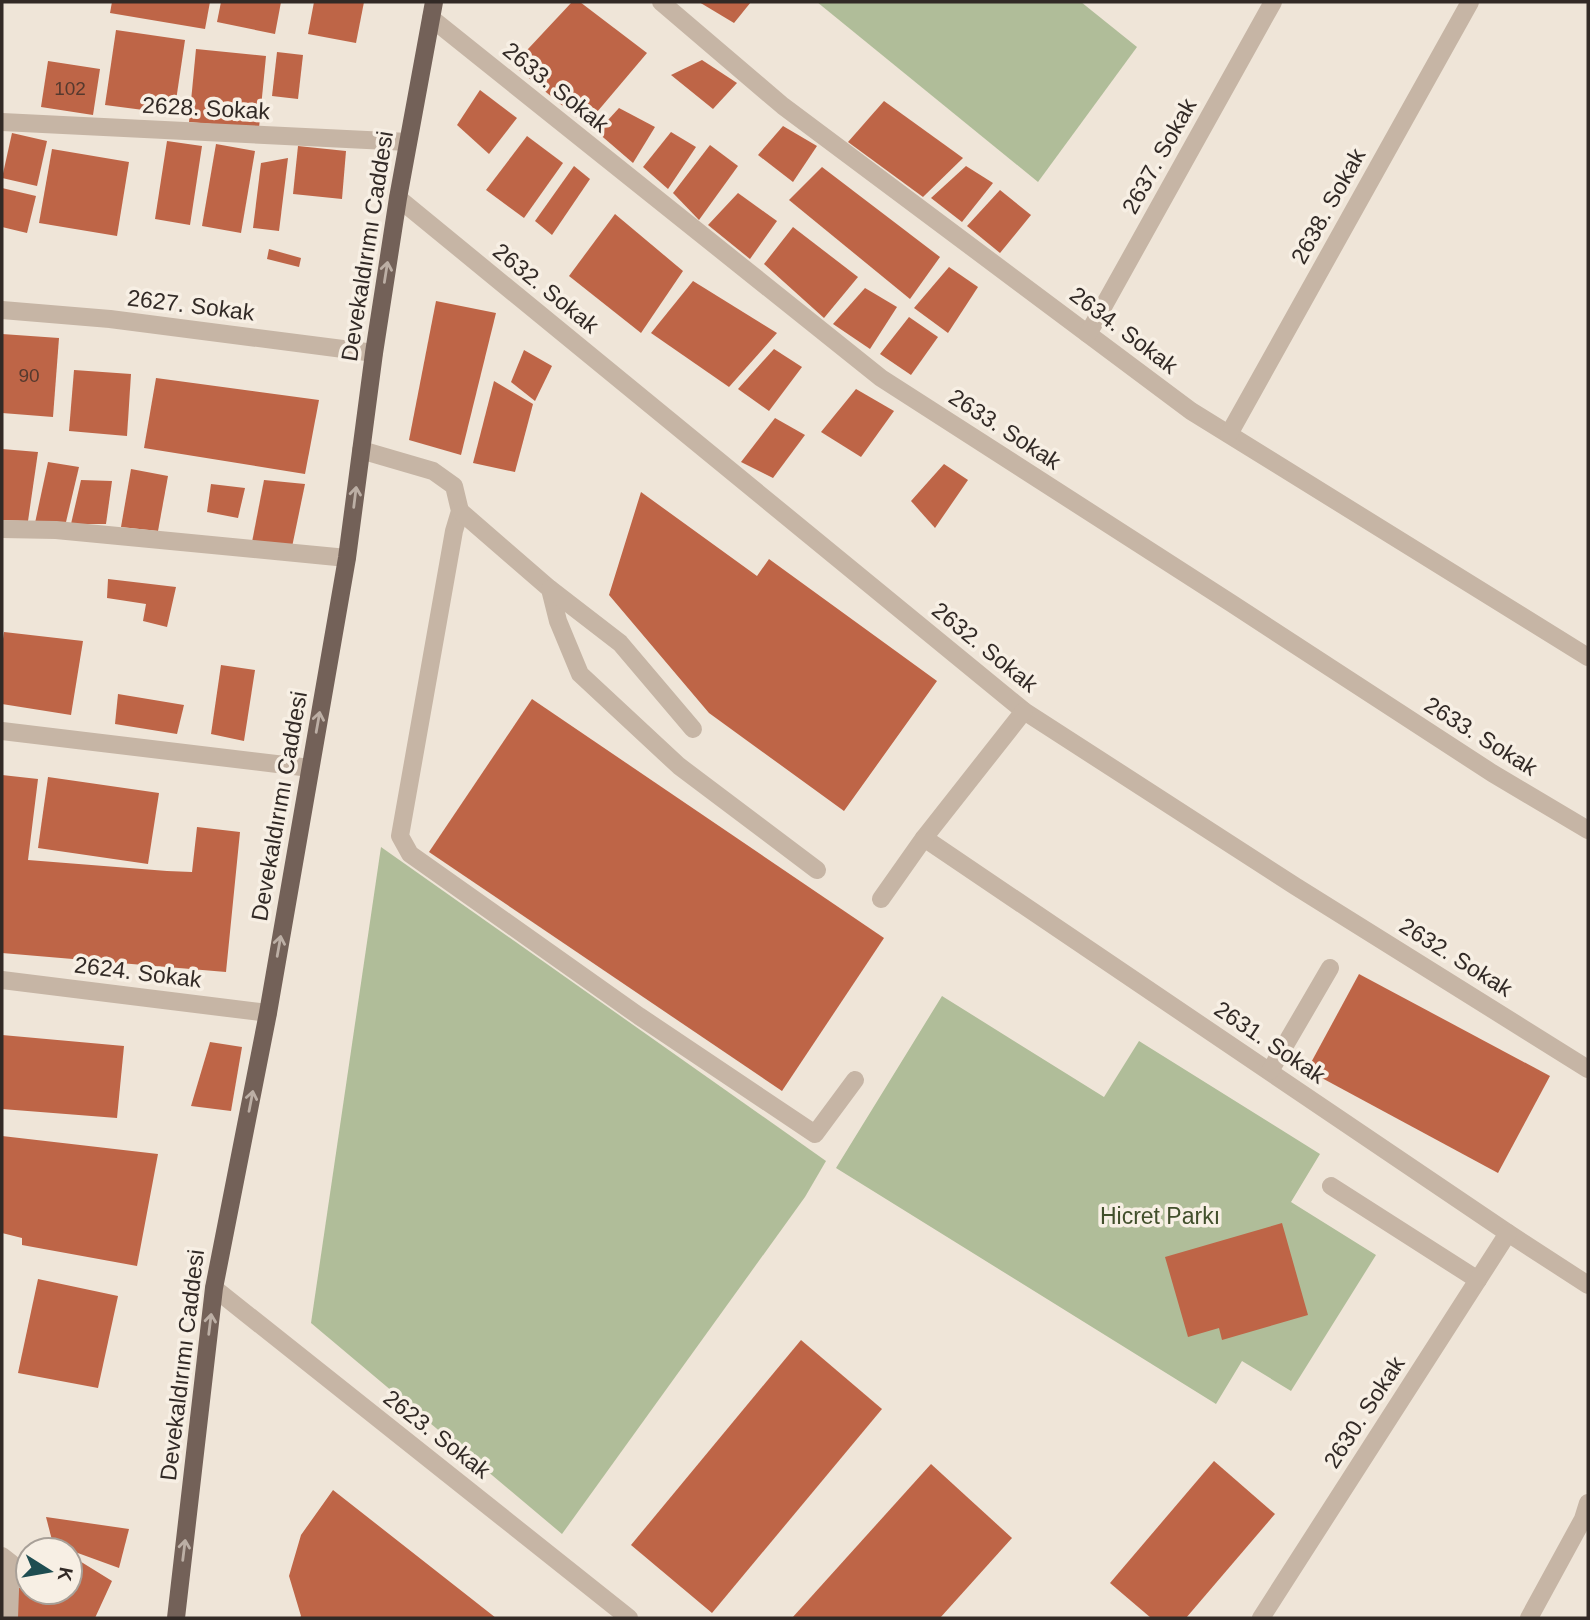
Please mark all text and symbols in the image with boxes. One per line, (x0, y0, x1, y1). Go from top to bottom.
street label: 2633. Sokak (498, 37, 614, 138)
house number: 102 (54, 78, 86, 99)
street label: 2628. Sokak (141, 92, 271, 124)
street label: 2637. Sokak (1117, 93, 1202, 218)
street label: Devekaldırımı Caddesi (336, 129, 398, 363)
street label: 2638. Sokak (1286, 143, 1371, 268)
street label: 2632. Sokak (488, 238, 604, 339)
one-way arrow (380, 261, 393, 284)
street label: 2634. Sokak (1065, 281, 1183, 379)
street label: 2627. Sokak (126, 284, 257, 326)
house number: 90 (18, 365, 40, 386)
street label: 2633. Sokak (944, 383, 1066, 475)
one-way arrow (348, 487, 361, 509)
street label: 2632. Sokak (927, 597, 1043, 698)
street label: Devekaldırımı Caddesi (246, 689, 312, 923)
street label: 2633. Sokak (1420, 691, 1543, 781)
one-way arrow (312, 711, 325, 734)
street label: 2632. Sokak (1395, 912, 1518, 1002)
one-way arrow (273, 935, 287, 958)
street label: 2624. Sokak (73, 951, 204, 993)
street label: 2631. Sokak (1210, 995, 1331, 1089)
one-way arrow (244, 1090, 258, 1113)
park label: Hicret Parkı (1100, 1203, 1220, 1229)
street label: Devekaldırımı Caddesi (155, 1248, 209, 1482)
one-way arrow (203, 1314, 216, 1336)
street label: 2630. Sokak (1318, 1351, 1410, 1473)
street label: 2623. Sokak (379, 1384, 496, 1484)
north arrow (14, 1536, 84, 1606)
one-way arrow (177, 1540, 190, 1562)
text: K (54, 1565, 77, 1583)

